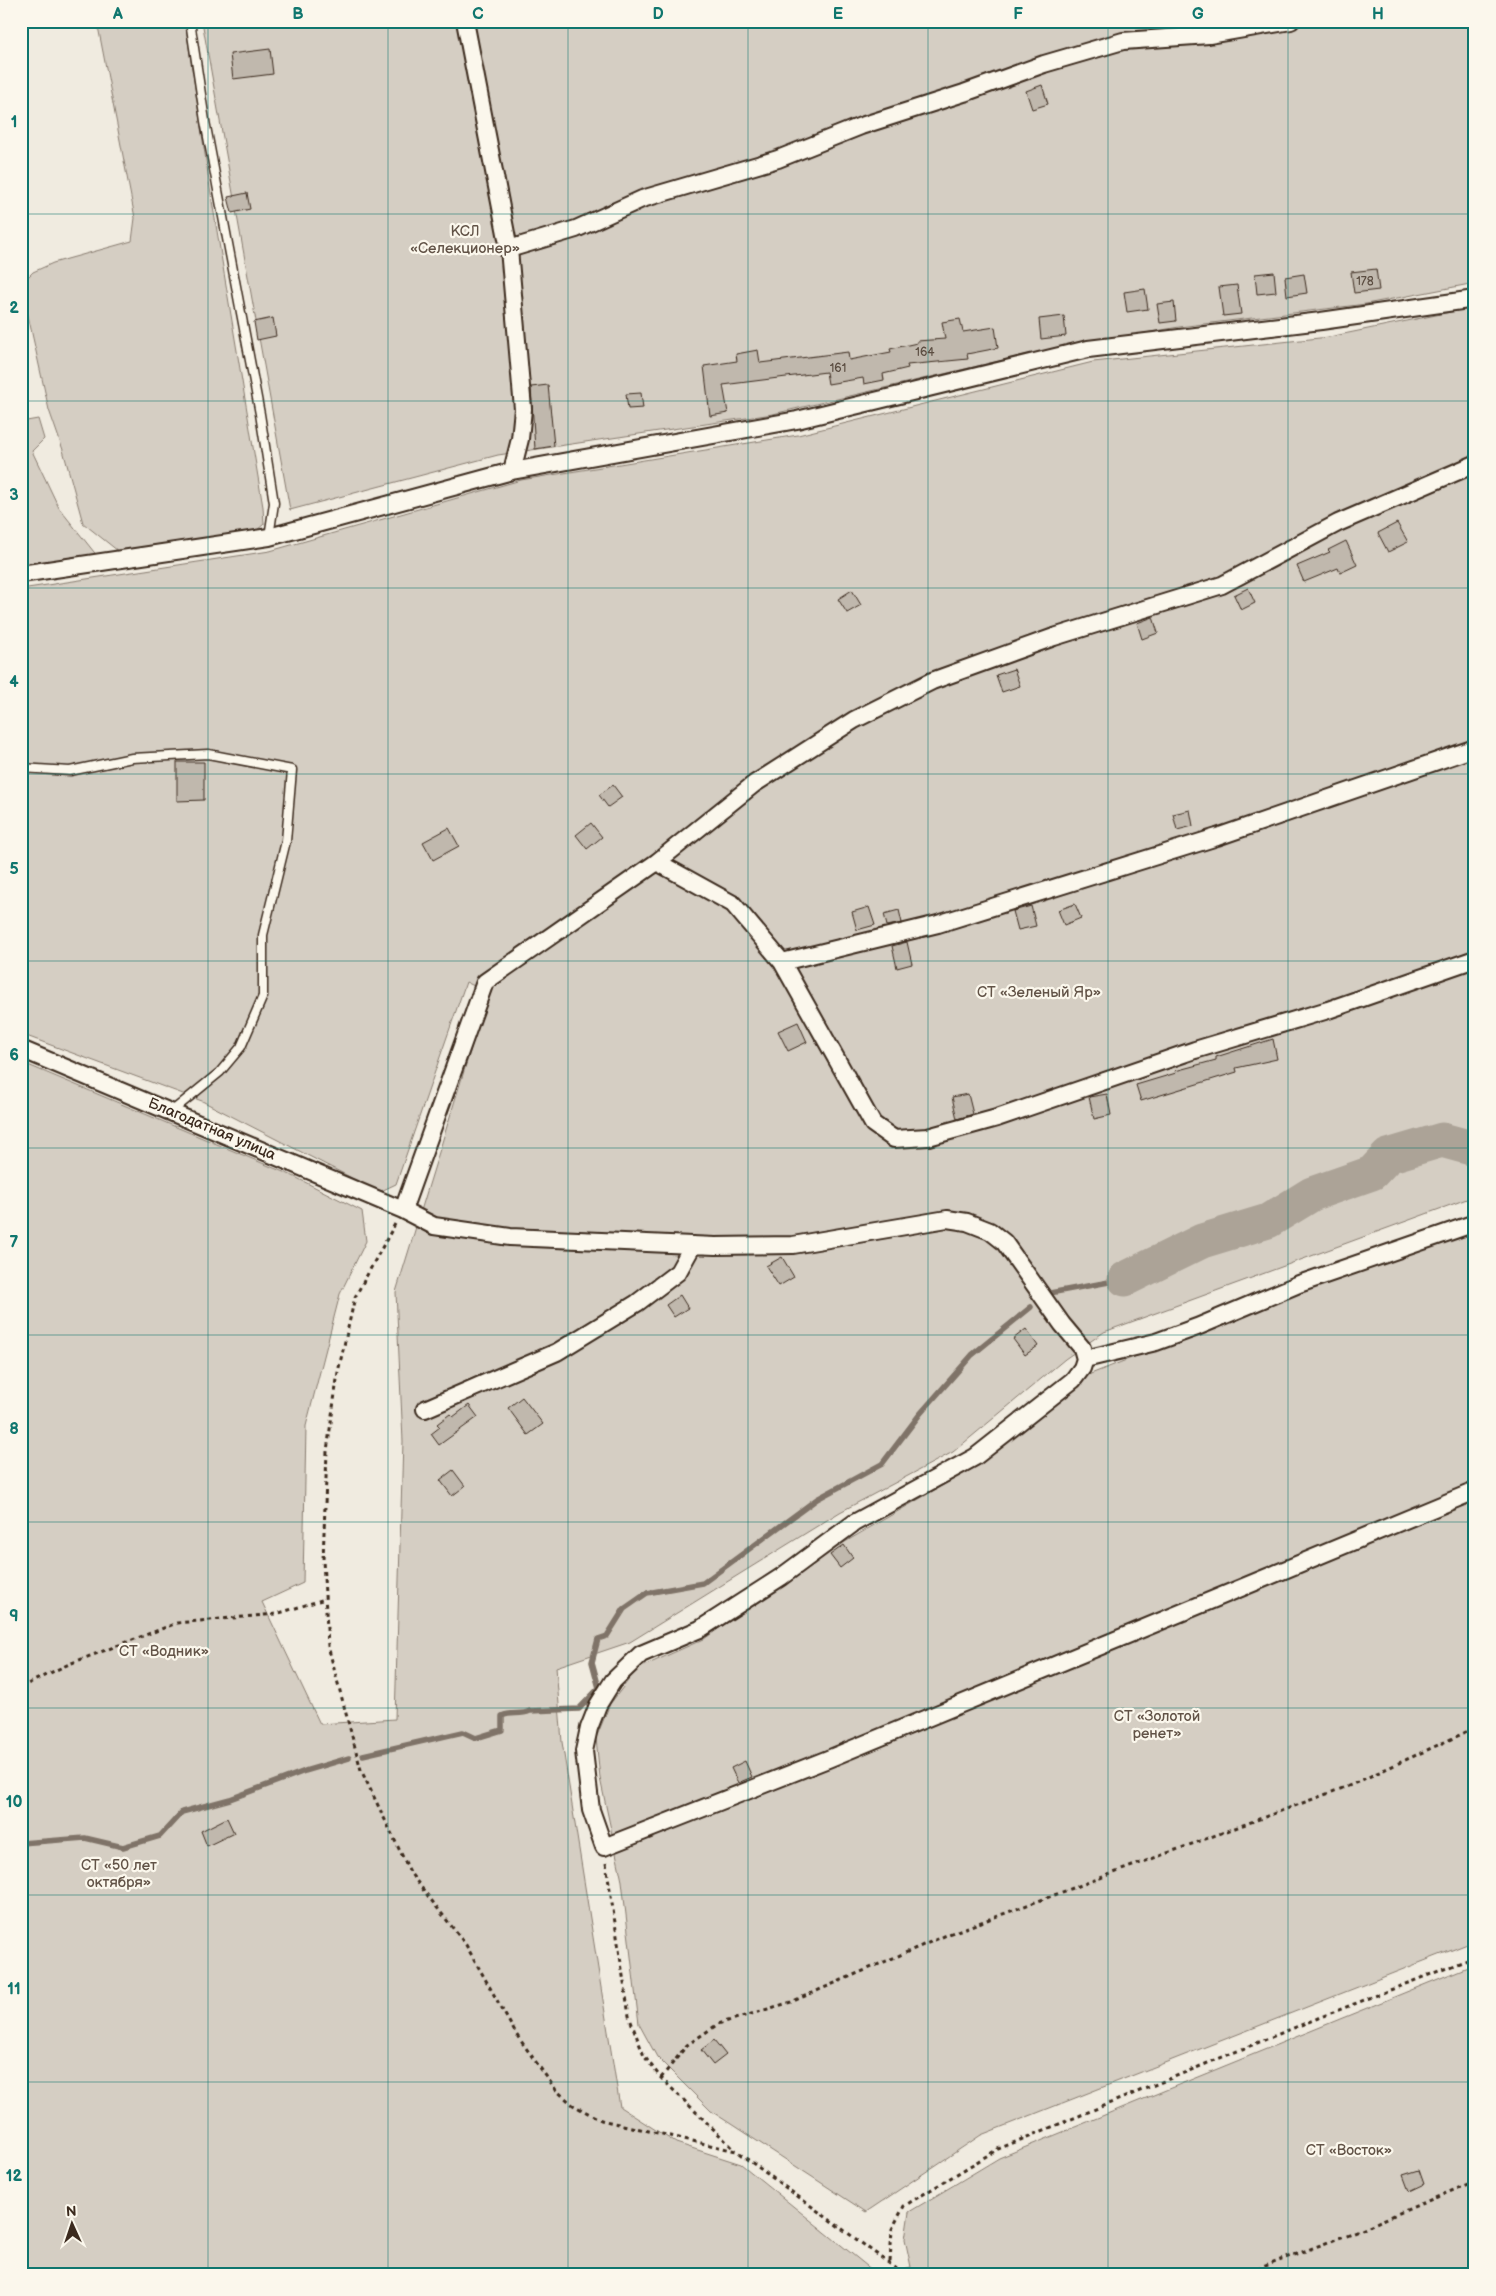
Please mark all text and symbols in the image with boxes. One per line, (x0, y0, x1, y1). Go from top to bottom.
text: A (112, 5, 123, 24)
text: B (292, 5, 304, 24)
text: C (472, 5, 484, 24)
text: D (652, 5, 664, 24)
text: E (833, 5, 843, 24)
text: F (1013, 5, 1023, 24)
text: G (1192, 5, 1204, 24)
text: H (1372, 5, 1384, 24)
text: 1 (11, 113, 17, 132)
park label: КСЛ «Селекционер» (410, 222, 520, 258)
house number: 178 (1356, 274, 1374, 289)
text: 2 (9, 299, 19, 318)
house number: 164 (915, 345, 935, 360)
house number: 161 (830, 361, 846, 376)
text: 3 (9, 486, 19, 505)
text: 4 (9, 673, 19, 692)
text: 5 (9, 860, 19, 879)
park label: СТ «Зеленый Яр» (977, 983, 1101, 1002)
text: 6 (9, 1046, 19, 1065)
street label: Благодатная улица (145, 1094, 279, 1165)
text: 7 (10, 1233, 19, 1252)
text: 8 (9, 1420, 19, 1439)
text: 9 (9, 1607, 19, 1626)
park label: СТ «Водник» (119, 1642, 209, 1661)
park label: СТ «Золотой ренет» (1114, 1707, 1200, 1743)
text: 10 (6, 1793, 22, 1812)
park label: СТ «50 лет октября» (81, 1856, 157, 1892)
text: 11 (7, 1980, 21, 1999)
park label: СТ «Восток» (1306, 2141, 1392, 2160)
text: 12 (6, 2167, 23, 2186)
north arrow (48, 2198, 98, 2248)
text: N (66, 2203, 77, 2220)

